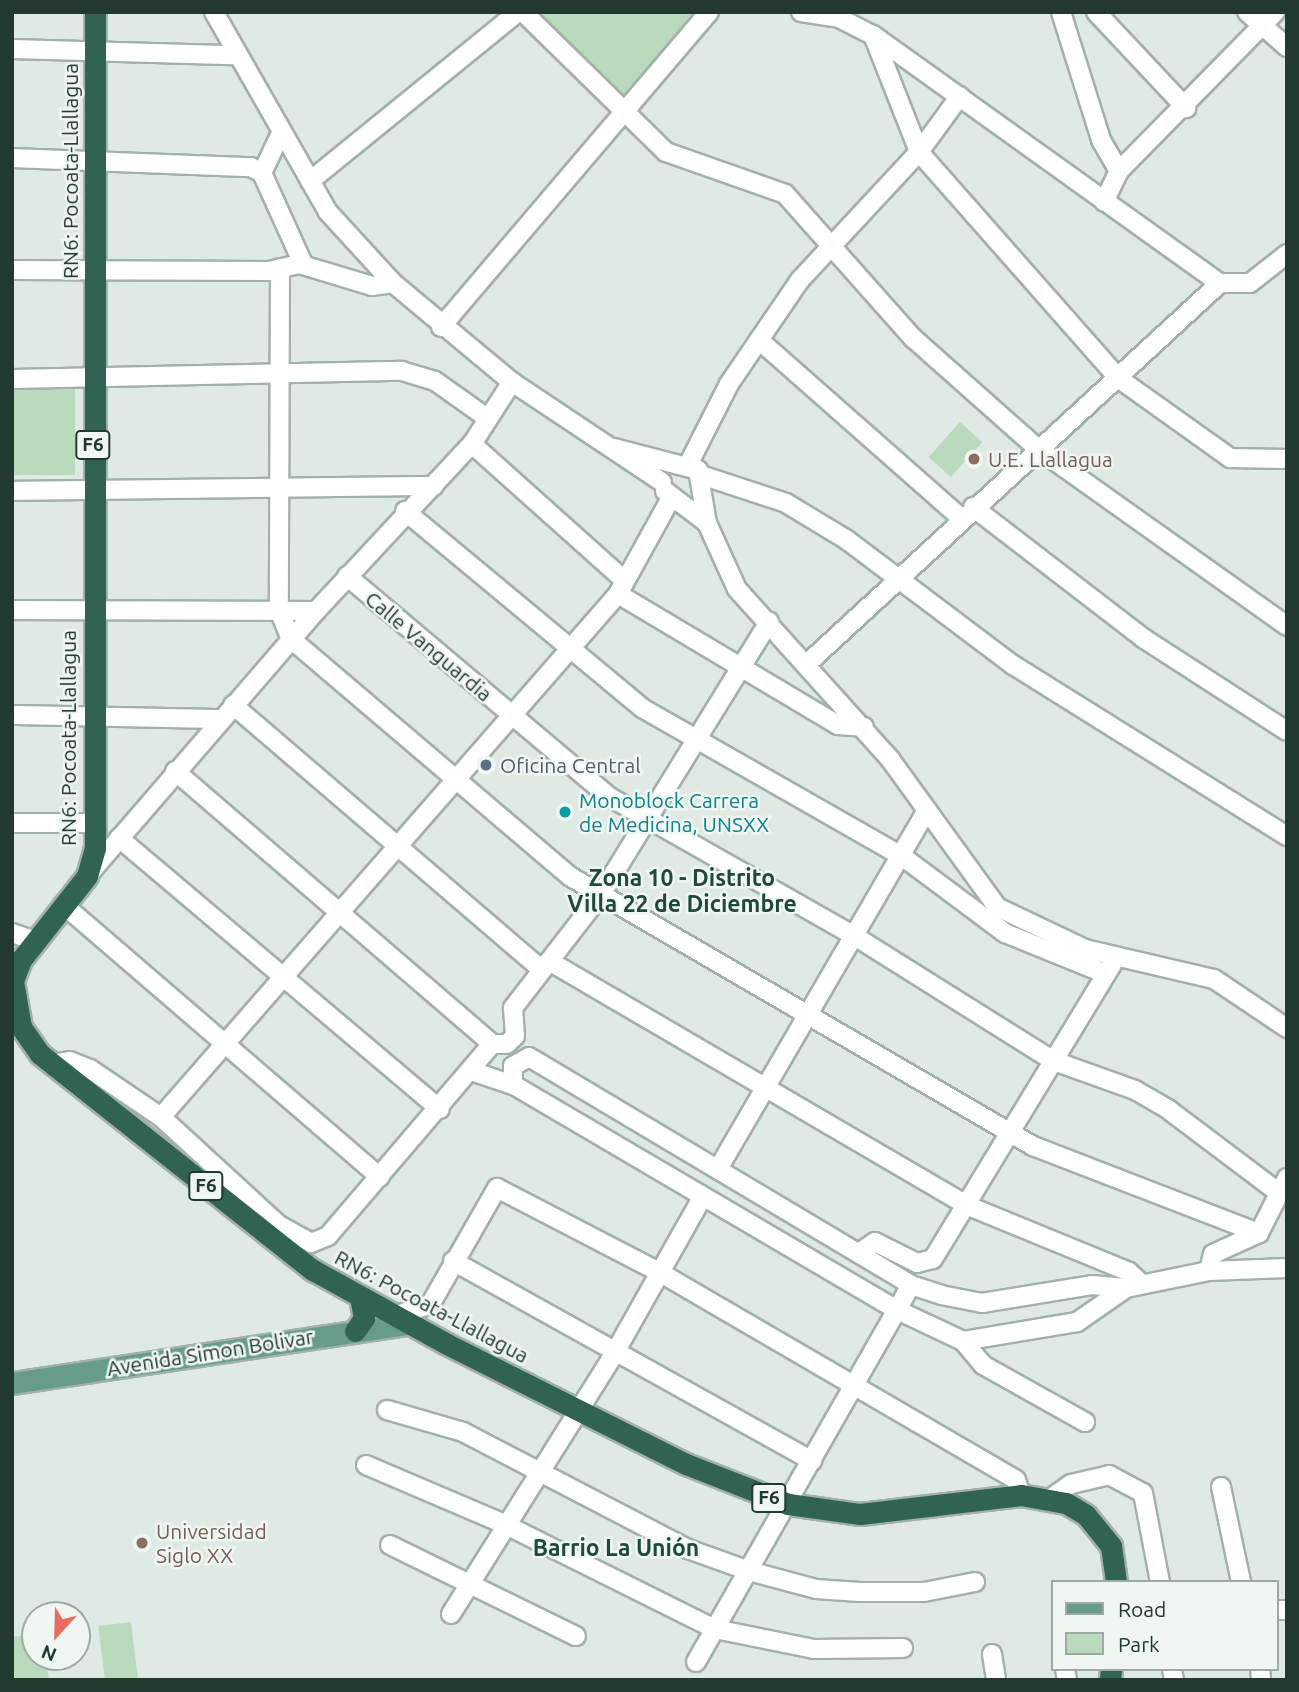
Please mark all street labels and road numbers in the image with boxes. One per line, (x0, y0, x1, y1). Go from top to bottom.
street label: RN6: Pocoata-Llallagua (57, 63, 83, 279)
road number: F6 (74, 430, 112, 460)
street label: Calle Vanguardia (360, 586, 498, 706)
street label: RN6: Pocoata-Llallagua (55, 630, 81, 846)
road number: F6 (187, 1170, 225, 1202)
street label: RN6: Pocoata-Llallagua (331, 1244, 533, 1368)
street label: Avenida Simon Bolivar (105, 1323, 315, 1381)
road number: F6 (750, 1482, 788, 1514)

